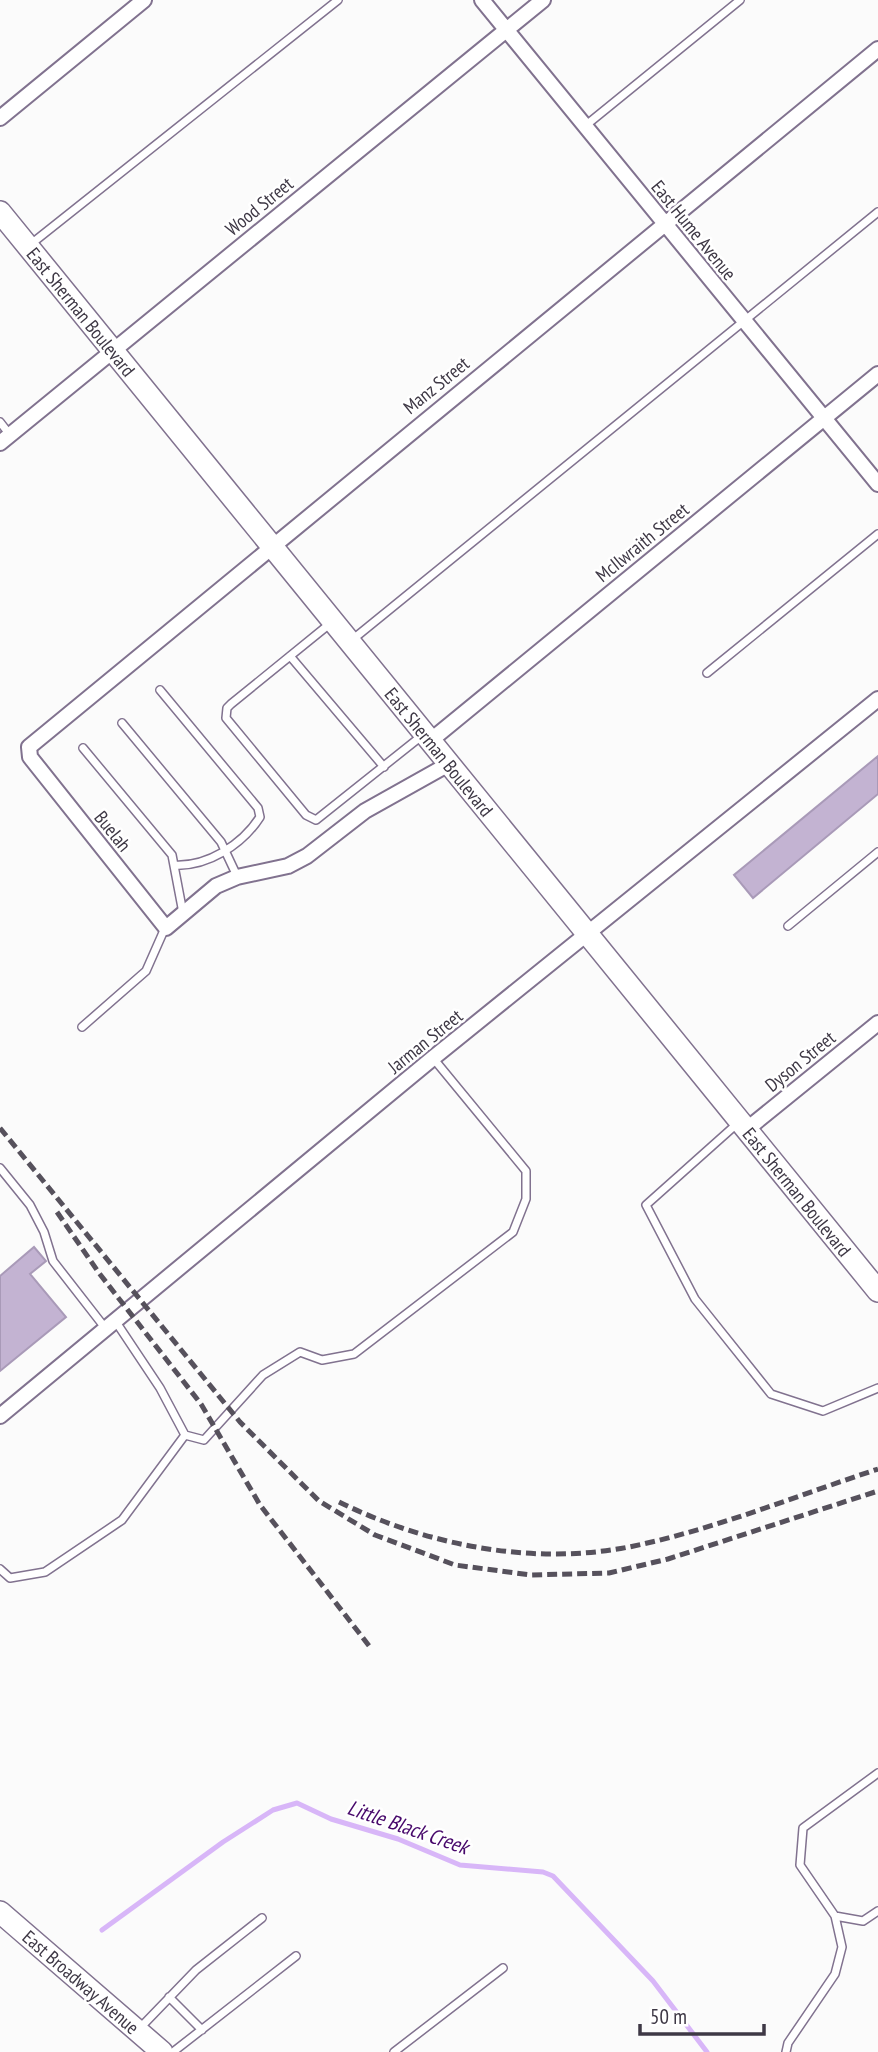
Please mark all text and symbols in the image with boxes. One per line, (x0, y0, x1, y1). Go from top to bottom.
street label: Wood Street (220, 171, 298, 241)
street label: East Hume Avenue (646, 175, 742, 285)
street label: East Sherman Boulevard (22, 243, 140, 381)
street label: Manz Street (398, 351, 474, 419)
street label: McIlwraith Street (591, 497, 694, 587)
street label: East Sherman Boulevard (380, 683, 498, 821)
street label: Buelah (89, 806, 137, 856)
street label: Jarman Street (382, 1003, 468, 1079)
street label: Dyson Street (760, 1025, 840, 1097)
street label: East Sherman Boulevard (738, 1123, 856, 1261)
water label: Little Black Creek (344, 1794, 475, 1861)
street label: East Broadway Avenue (18, 1925, 144, 2039)
scale bar (640, 1993, 764, 2037)
text: 50 m (650, 2003, 687, 2030)

